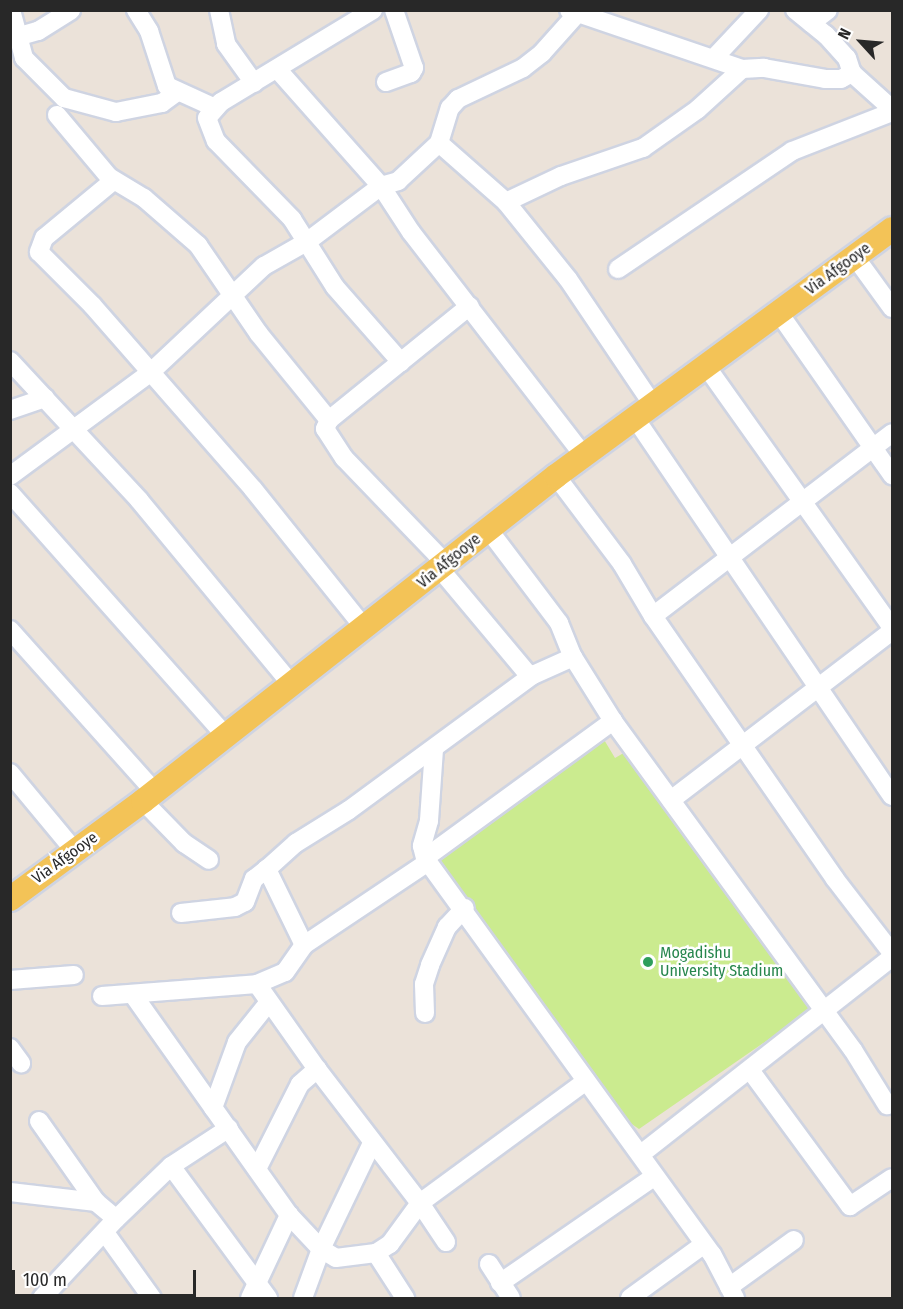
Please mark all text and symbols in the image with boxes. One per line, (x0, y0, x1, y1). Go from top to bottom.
north arrow (831, 12, 891, 72)
text: N (834, 25, 855, 42)
street label: Via Afgooye (802, 239, 874, 299)
street label: Via Afgooye (413, 530, 485, 592)
street label: Via Afgooye (29, 828, 101, 888)
place label: Mogadishu University Stadium (660, 943, 783, 981)
marker: Mogadishu University Stadium (641, 955, 655, 969)
scale bar (15, 1258, 200, 1296)
text: 100 m (23, 1269, 67, 1291)

